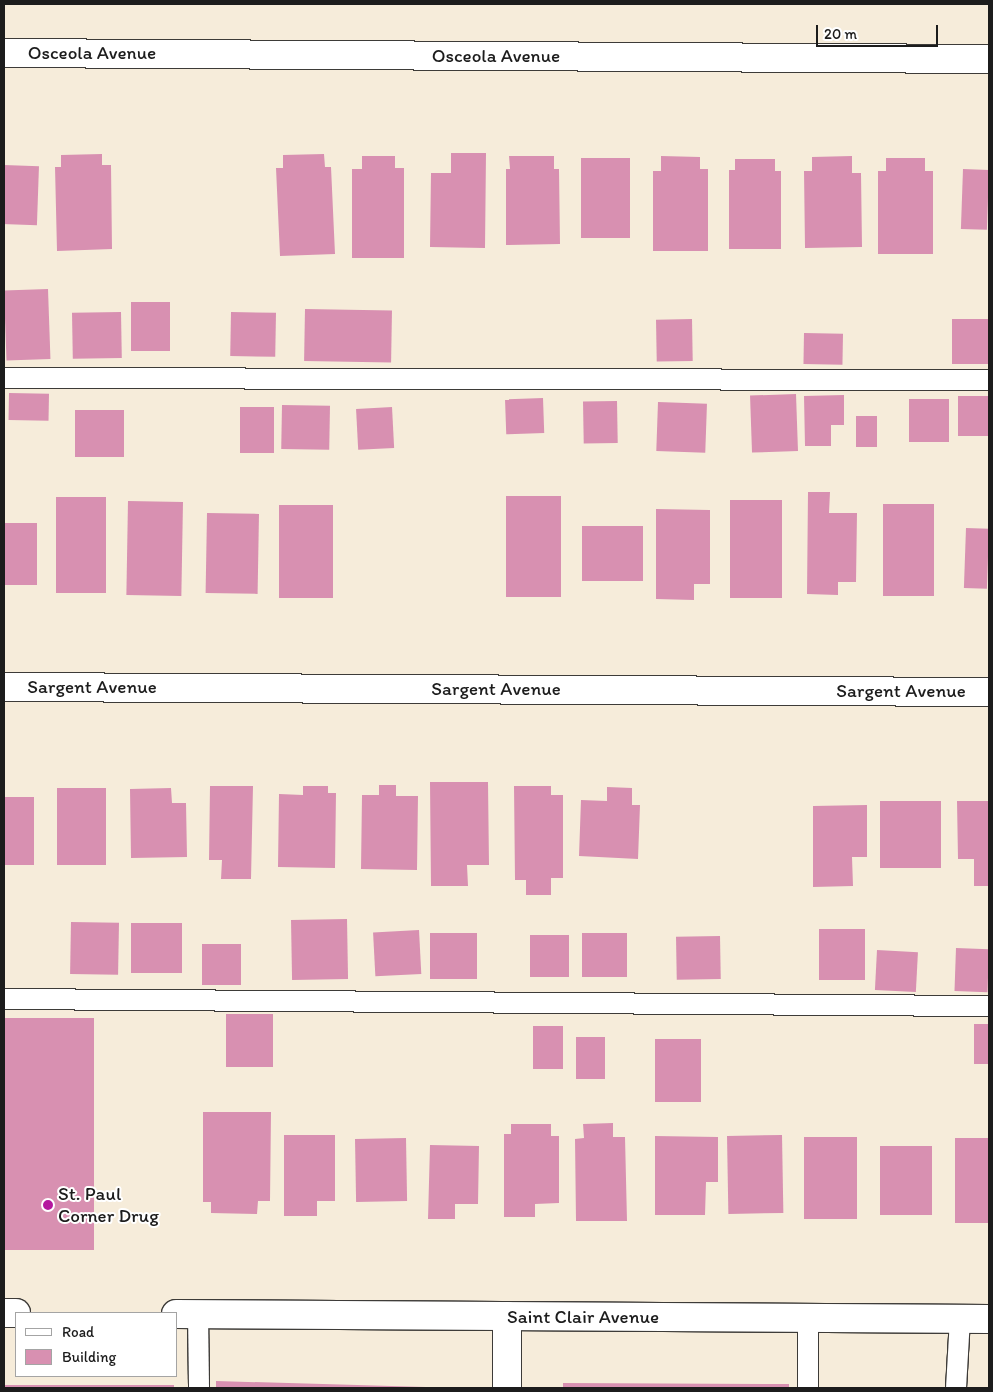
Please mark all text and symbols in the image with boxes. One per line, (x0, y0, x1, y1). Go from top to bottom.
scale bar (818, 15, 940, 47)
text: 20 m (824, 25, 857, 43)
street label: Osceola Avenue (28, 42, 156, 64)
street label: Osceola Avenue (432, 45, 560, 67)
street label: Sargent Avenue (28, 676, 156, 698)
street label: Sargent Avenue (432, 678, 560, 700)
street label: Sargent Avenue (837, 680, 965, 702)
place label: St. Paul Corner Drug (58, 1183, 159, 1227)
marker: St. Paul Corner Drug (42, 1199, 54, 1211)
street label: Saint Clair Avenue (508, 1306, 658, 1328)
legend (15, 1312, 178, 1377)
text: Road (62, 1323, 94, 1341)
text: Building (62, 1348, 116, 1366)

